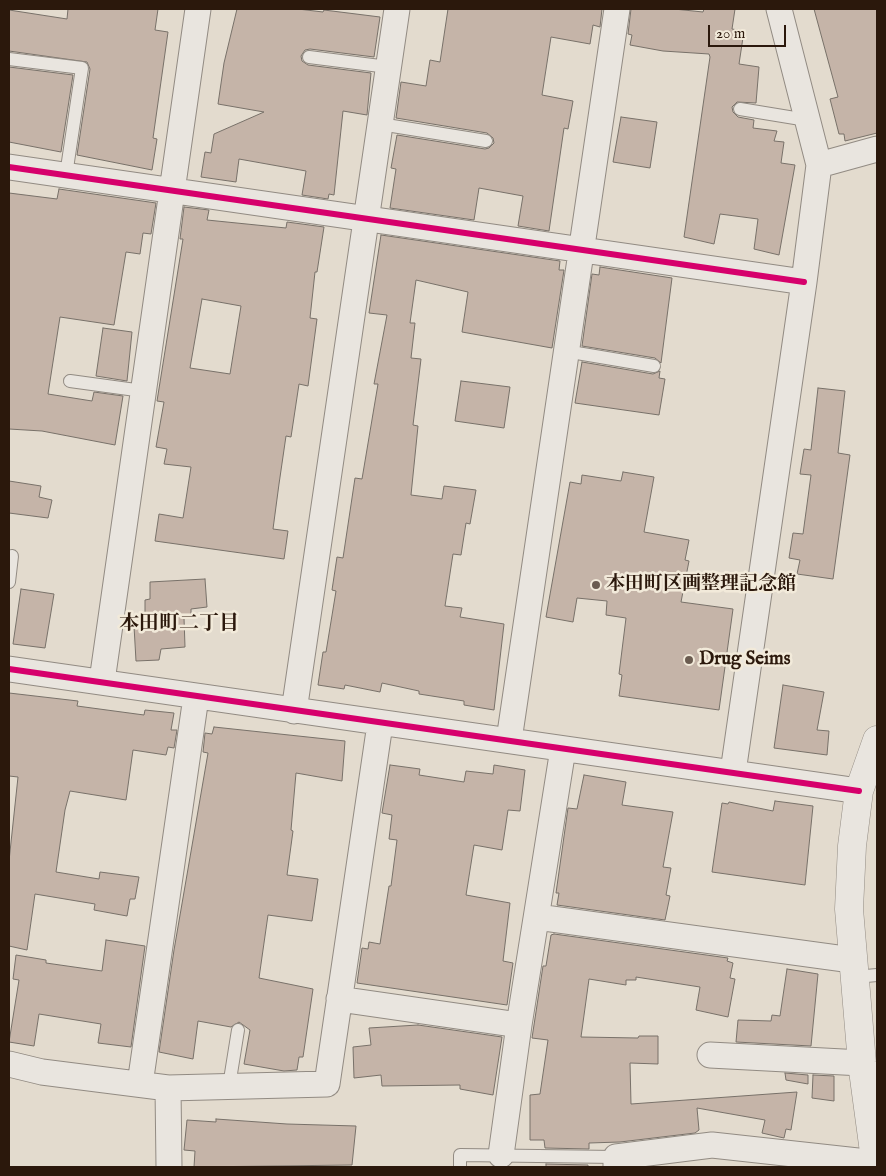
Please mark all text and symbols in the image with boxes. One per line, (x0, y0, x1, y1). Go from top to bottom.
scale bar (711, 15, 788, 47)
text: 20 m (716, 24, 745, 43)
place label: 本田町区画整理記念館 (606, 574, 796, 596)
marker: 本田町区画整理記念館 (590, 579, 602, 591)
district label: 本田町二丁目 (119, 613, 239, 637)
place label: Drug Seims (699, 649, 790, 671)
marker: Drug Seims (683, 654, 695, 666)

